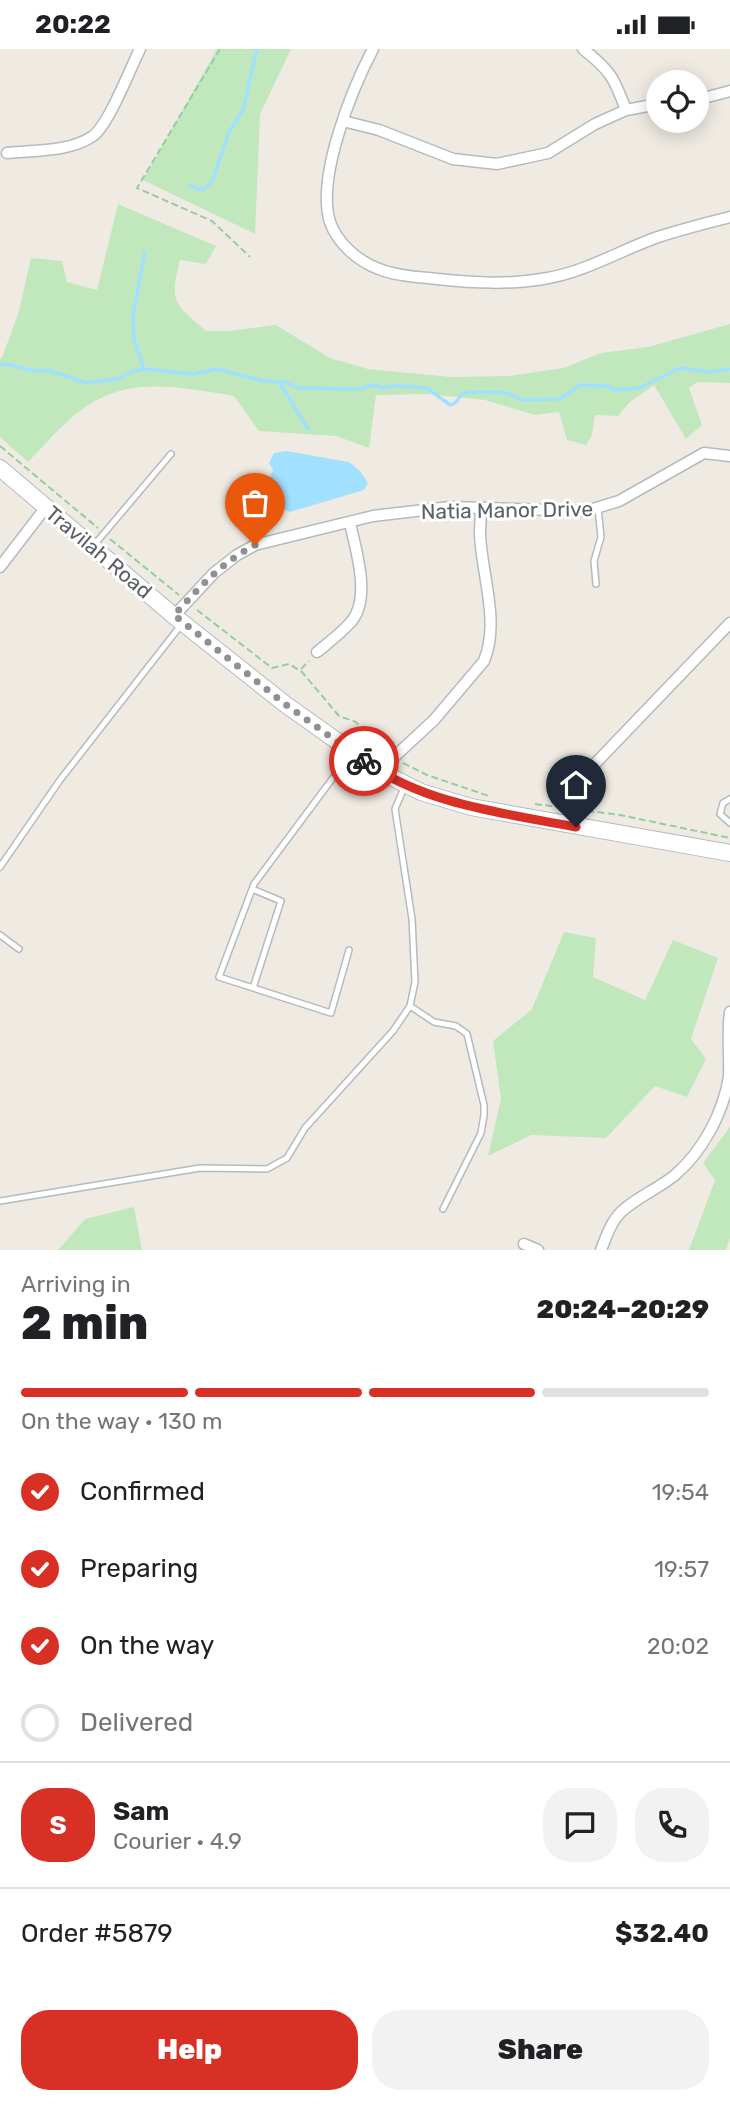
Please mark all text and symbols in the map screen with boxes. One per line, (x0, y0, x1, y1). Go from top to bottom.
text: 20:22 (35, 9, 111, 40)
map controls (646, 70, 709, 133)
button: locate (646, 70, 709, 133)
pin (225, 473, 285, 545)
icon: bag (236, 484, 274, 522)
street label: Natia Manor Drive (421, 496, 593, 524)
street label: Travilah Road (41, 500, 157, 604)
courier (329, 726, 399, 796)
icon: bike (345, 742, 383, 780)
pin (546, 755, 606, 827)
icon: home (557, 766, 595, 804)
text: Arriving in (21, 1270, 131, 1298)
text: 20:24–20:29 (537, 1294, 709, 1325)
text: 2 min (21, 1296, 148, 1351)
text: On the way · 130 m (21, 1407, 222, 1435)
icon: check (21, 1473, 59, 1511)
text: Confirmed (80, 1476, 205, 1507)
text: 19:54 (652, 1478, 709, 1506)
icon: check (21, 1550, 59, 1588)
text: Preparing (80, 1553, 198, 1584)
text: 19:57 (654, 1555, 709, 1583)
icon: check (21, 1627, 59, 1665)
text: On the way (80, 1630, 214, 1661)
text: 20:02 (647, 1632, 709, 1660)
text: Delivered (80, 1707, 193, 1738)
button: chat (543, 1788, 617, 1862)
button: phone (635, 1788, 709, 1862)
text: Sam (113, 1796, 169, 1827)
text: S (49, 1810, 67, 1841)
text: Courier · 4.9 (113, 1827, 242, 1855)
text: Order #5879 (21, 1918, 173, 1949)
text: $32.40 (615, 1918, 709, 1949)
button: Help (21, 2010, 358, 2090)
button: Share (372, 2010, 709, 2090)

